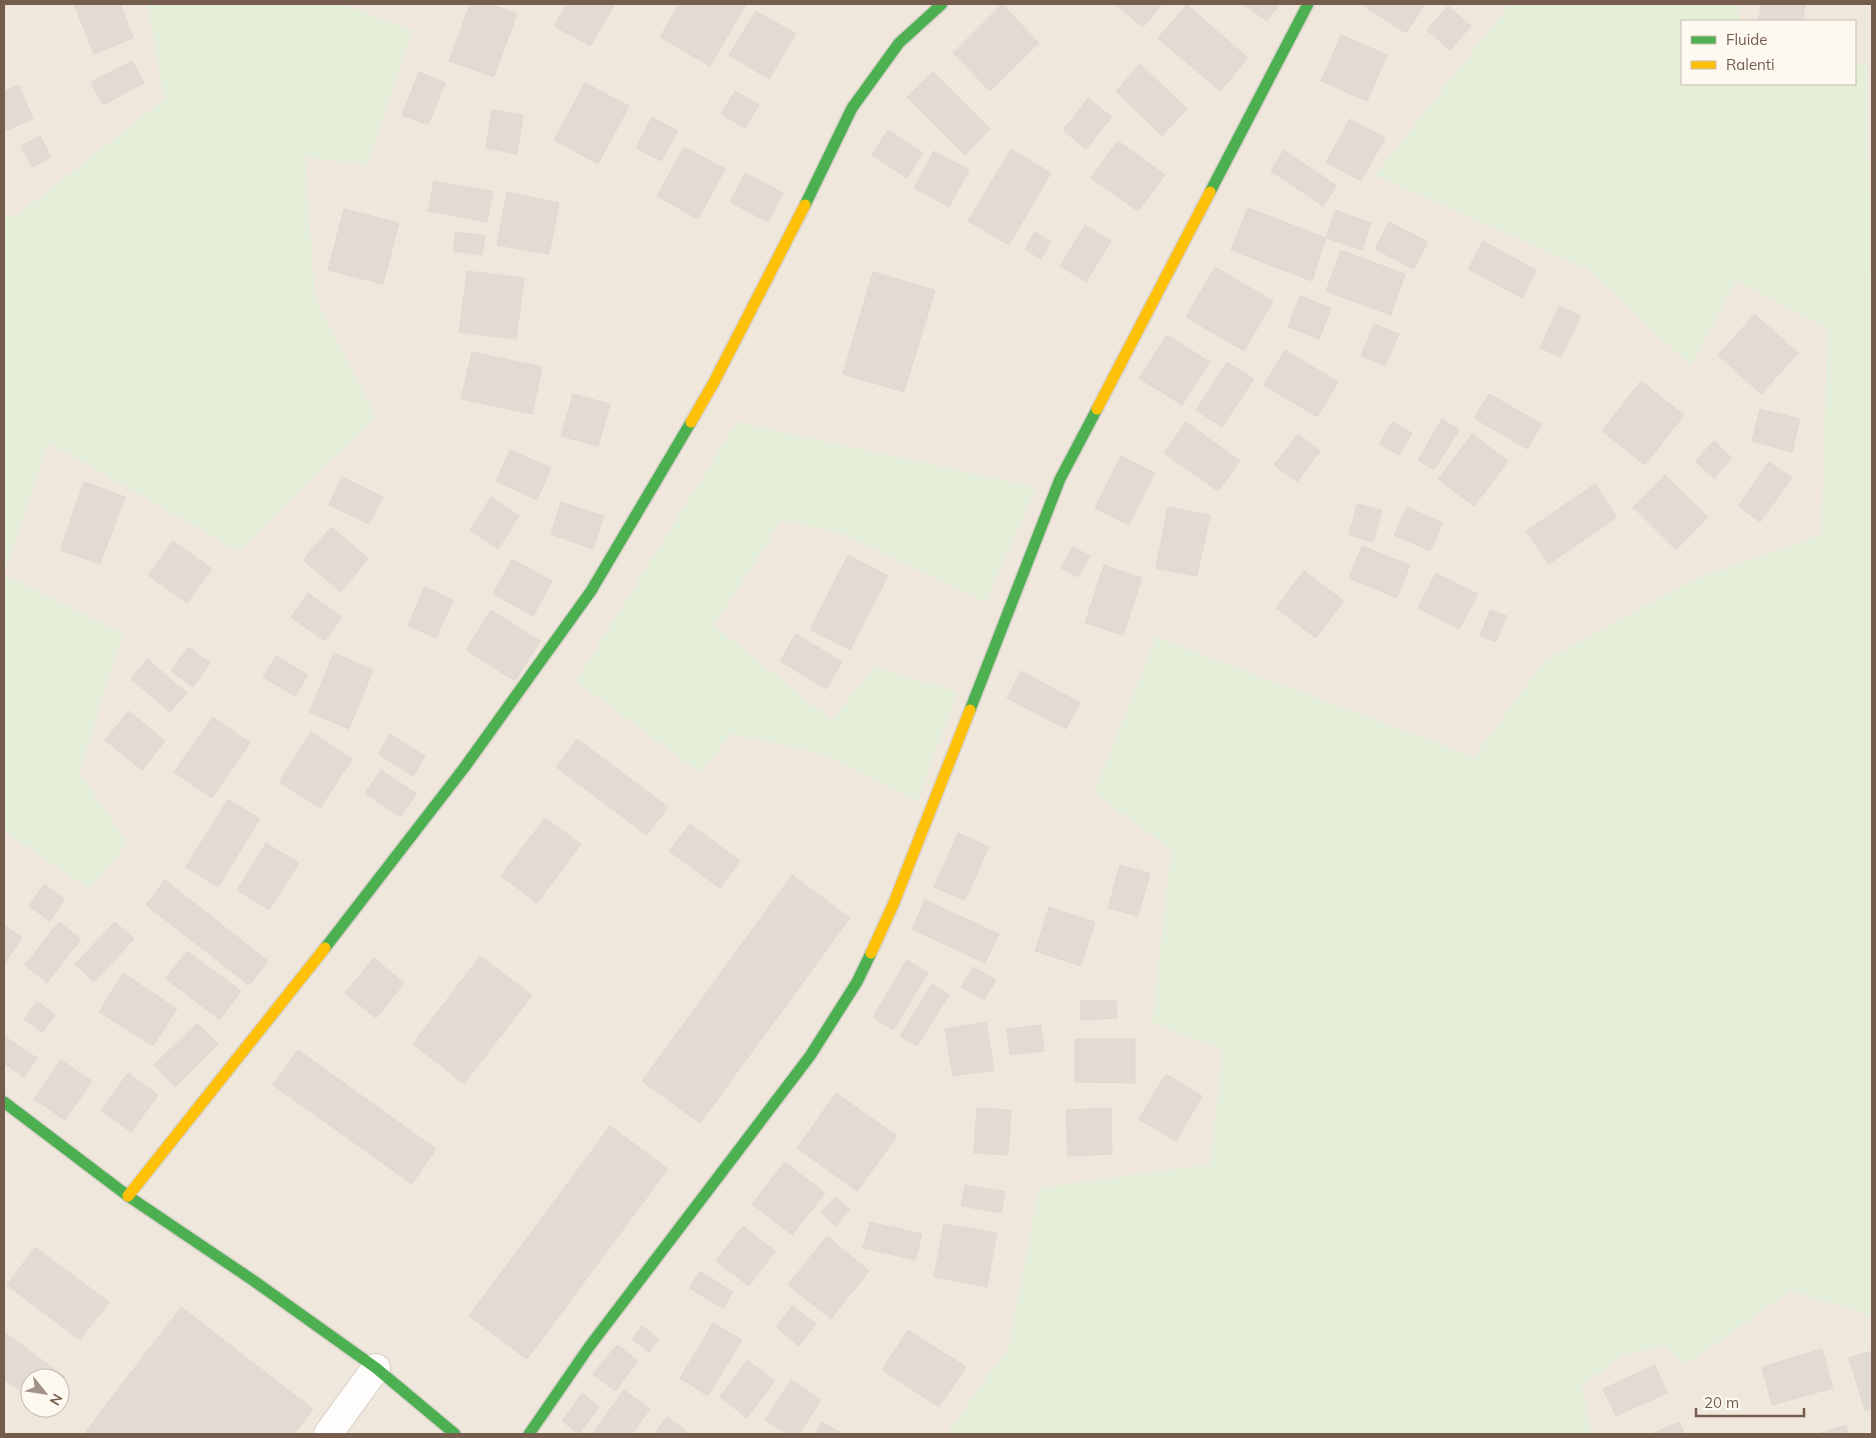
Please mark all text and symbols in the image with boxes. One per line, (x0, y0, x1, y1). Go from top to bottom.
legend (1681, 20, 1856, 85)
text: Fluide (1726, 30, 1767, 49)
text: Ralenti (1726, 55, 1775, 74)
north arrow (20, 1368, 70, 1418)
scale bar (1696, 1386, 1804, 1418)
text: N (46, 1390, 67, 1409)
text: 20 m (1704, 1393, 1739, 1412)

